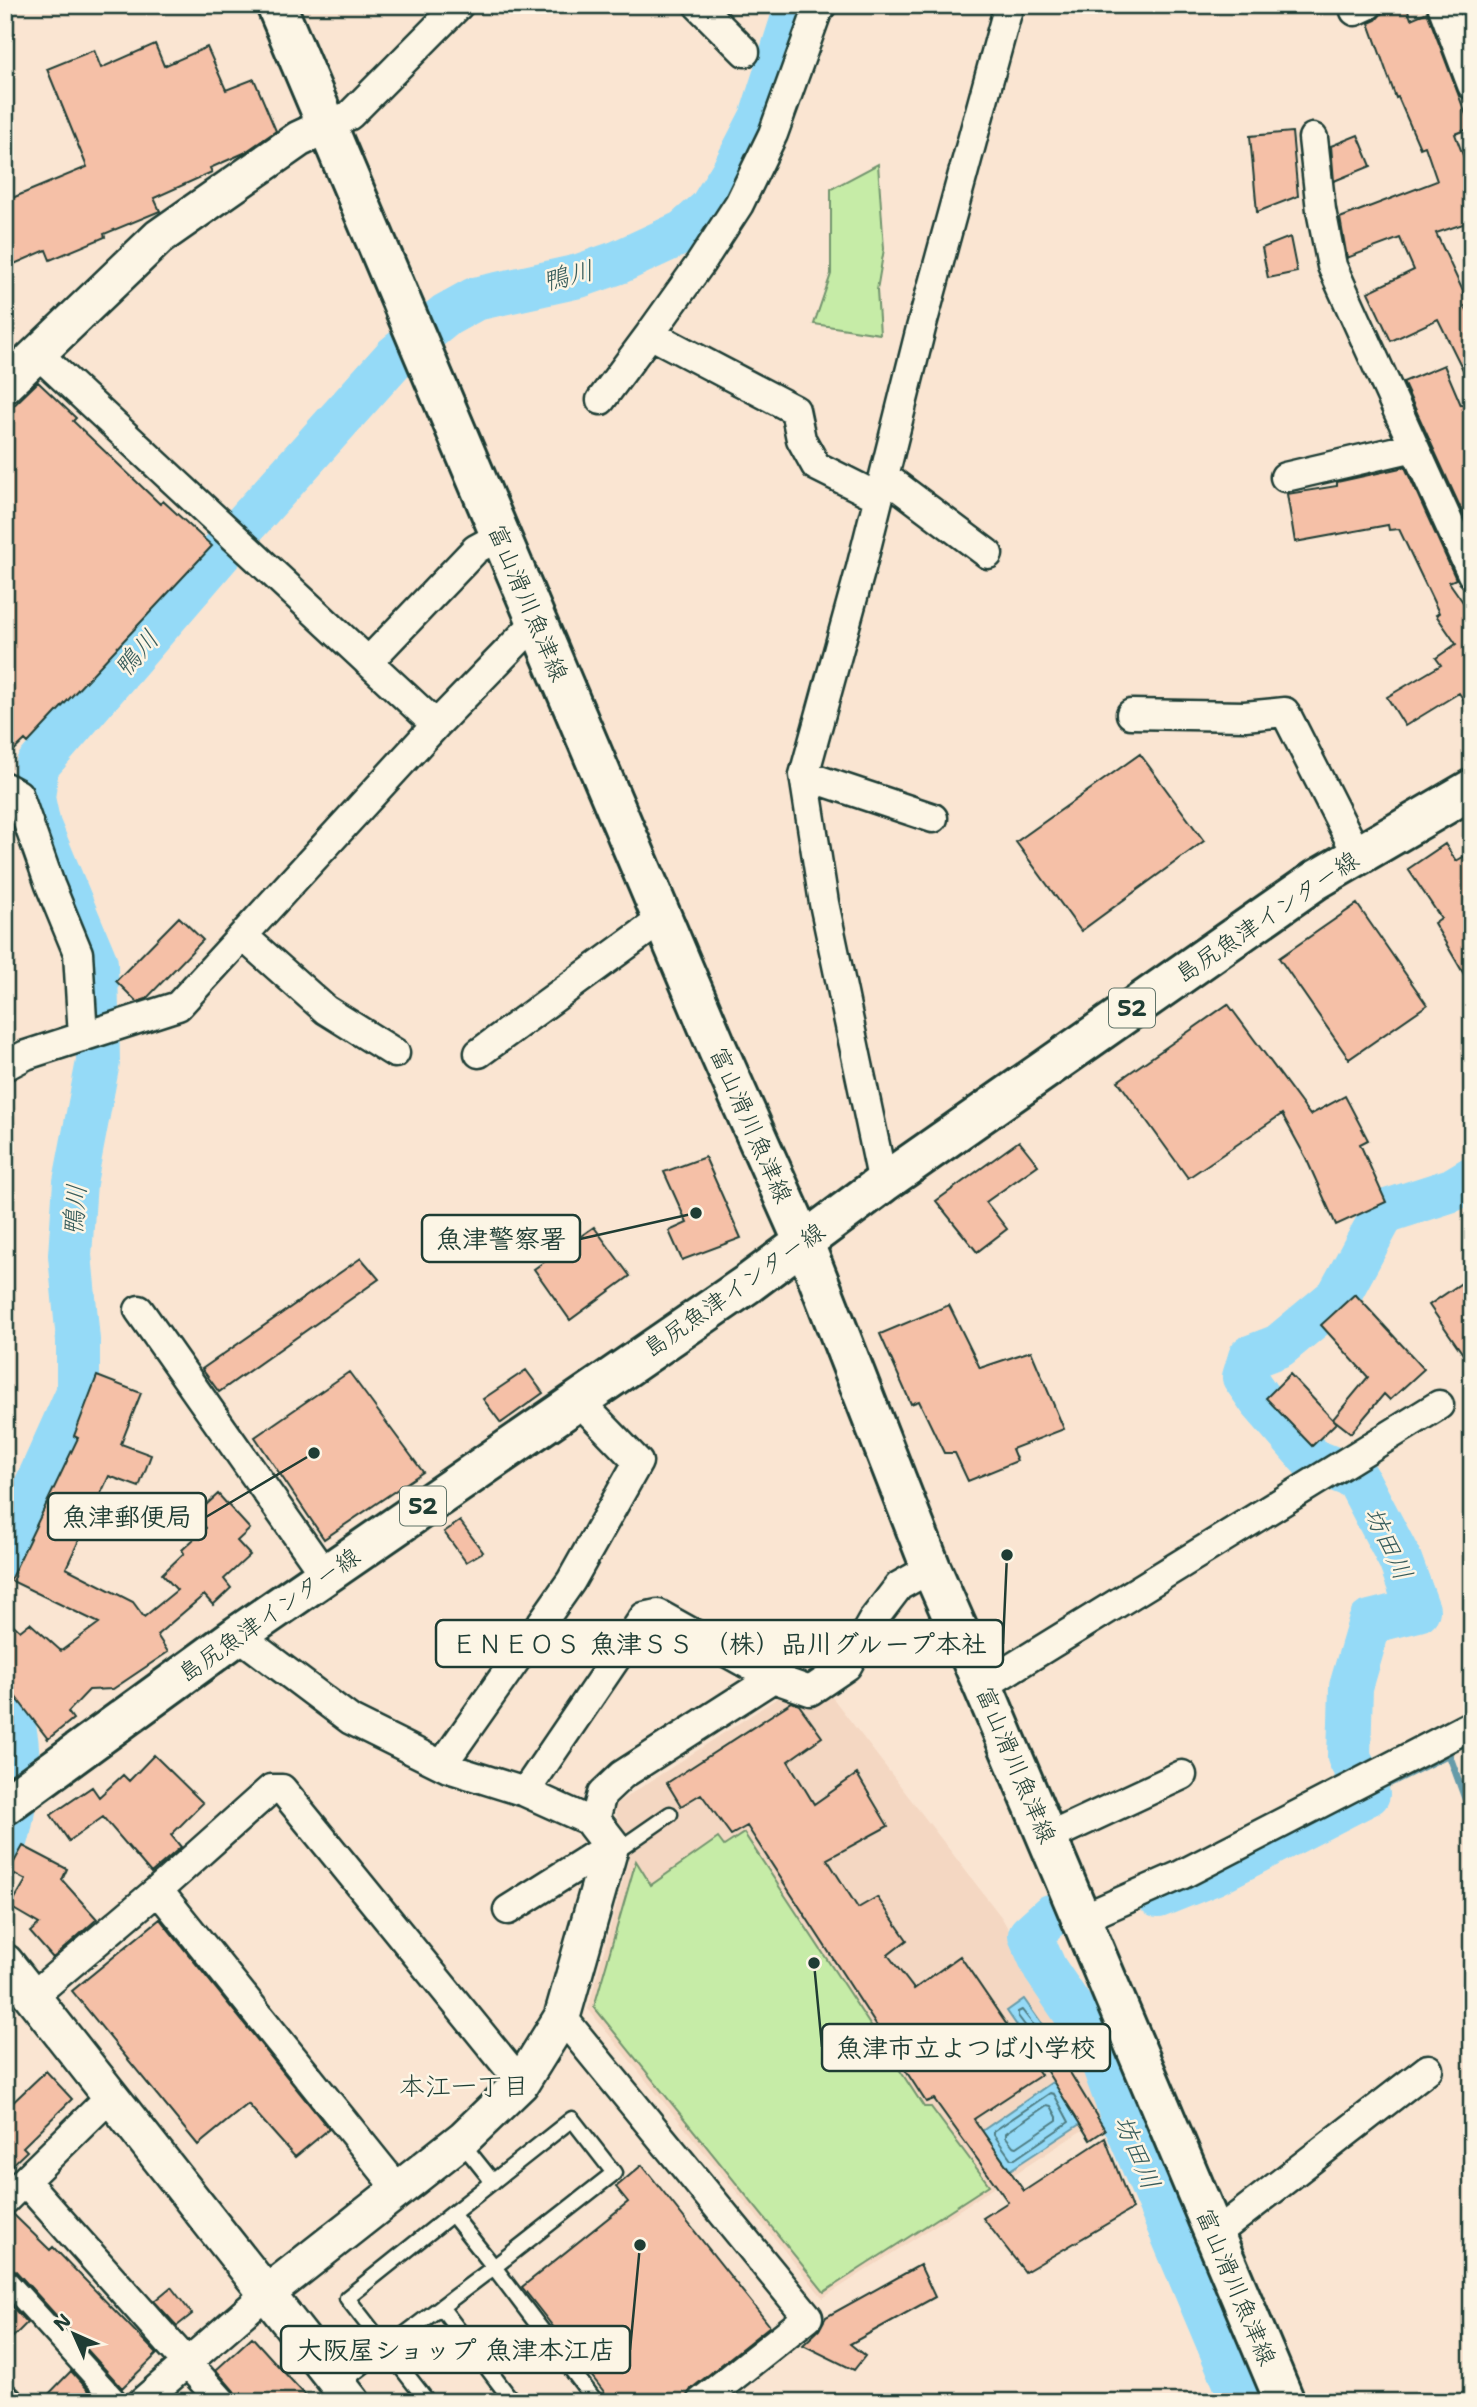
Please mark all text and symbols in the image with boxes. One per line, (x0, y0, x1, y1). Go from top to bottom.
water label: 鴨川 (539, 252, 597, 298)
street label: 富山滑川魚津線 (480, 519, 576, 687)
water label: 鴨川 (106, 622, 166, 684)
street label: 島尻魚津インター線 (1169, 844, 1365, 990)
road number: 52 (1109, 988, 1155, 1028)
street label: 富山滑川魚津線 (702, 1042, 800, 1208)
water label: 鴨川 (54, 1183, 94, 1237)
callout: 魚津警察署 (422, 1215, 580, 1262)
street label: 島尻魚津インター線 (637, 1215, 831, 1365)
text: 魚津警察署 (436, 1221, 566, 1256)
road number: 52 (400, 1486, 446, 1526)
callout: 魚津郵便局 (48, 1493, 206, 1540)
text: 魚津郵便局 (62, 1499, 192, 1534)
water label: 坊田川 (1357, 1500, 1421, 1586)
street label: 島尻魚津インター線 (172, 1540, 366, 1690)
callout: ＥＮＥＯＳ 魚津ＳＳ （株）品川グループ本社 (436, 1620, 1003, 1667)
text: ＥＮＥＯＳ 魚津ＳＳ （株）品川グループ本社 (451, 1626, 987, 1661)
street label: 富山滑川魚津線 (968, 1681, 1064, 1849)
callout: 魚津市立よつば小学校 (822, 2024, 1110, 2071)
text: 魚津市立よつば小学校 (836, 2030, 1096, 2065)
district label: 本江一丁目 (399, 2068, 529, 2103)
water label: 坊田川 (1107, 2109, 1169, 2195)
street label: 富山滑川魚津線 (1188, 2203, 1284, 2371)
north arrow (38, 2298, 108, 2368)
text: N (48, 2308, 76, 2336)
callout: 大阪屋ショップ 魚津本江店 (281, 2326, 630, 2373)
text: 大阪屋ショップ 魚津本江店 (297, 2332, 615, 2367)

